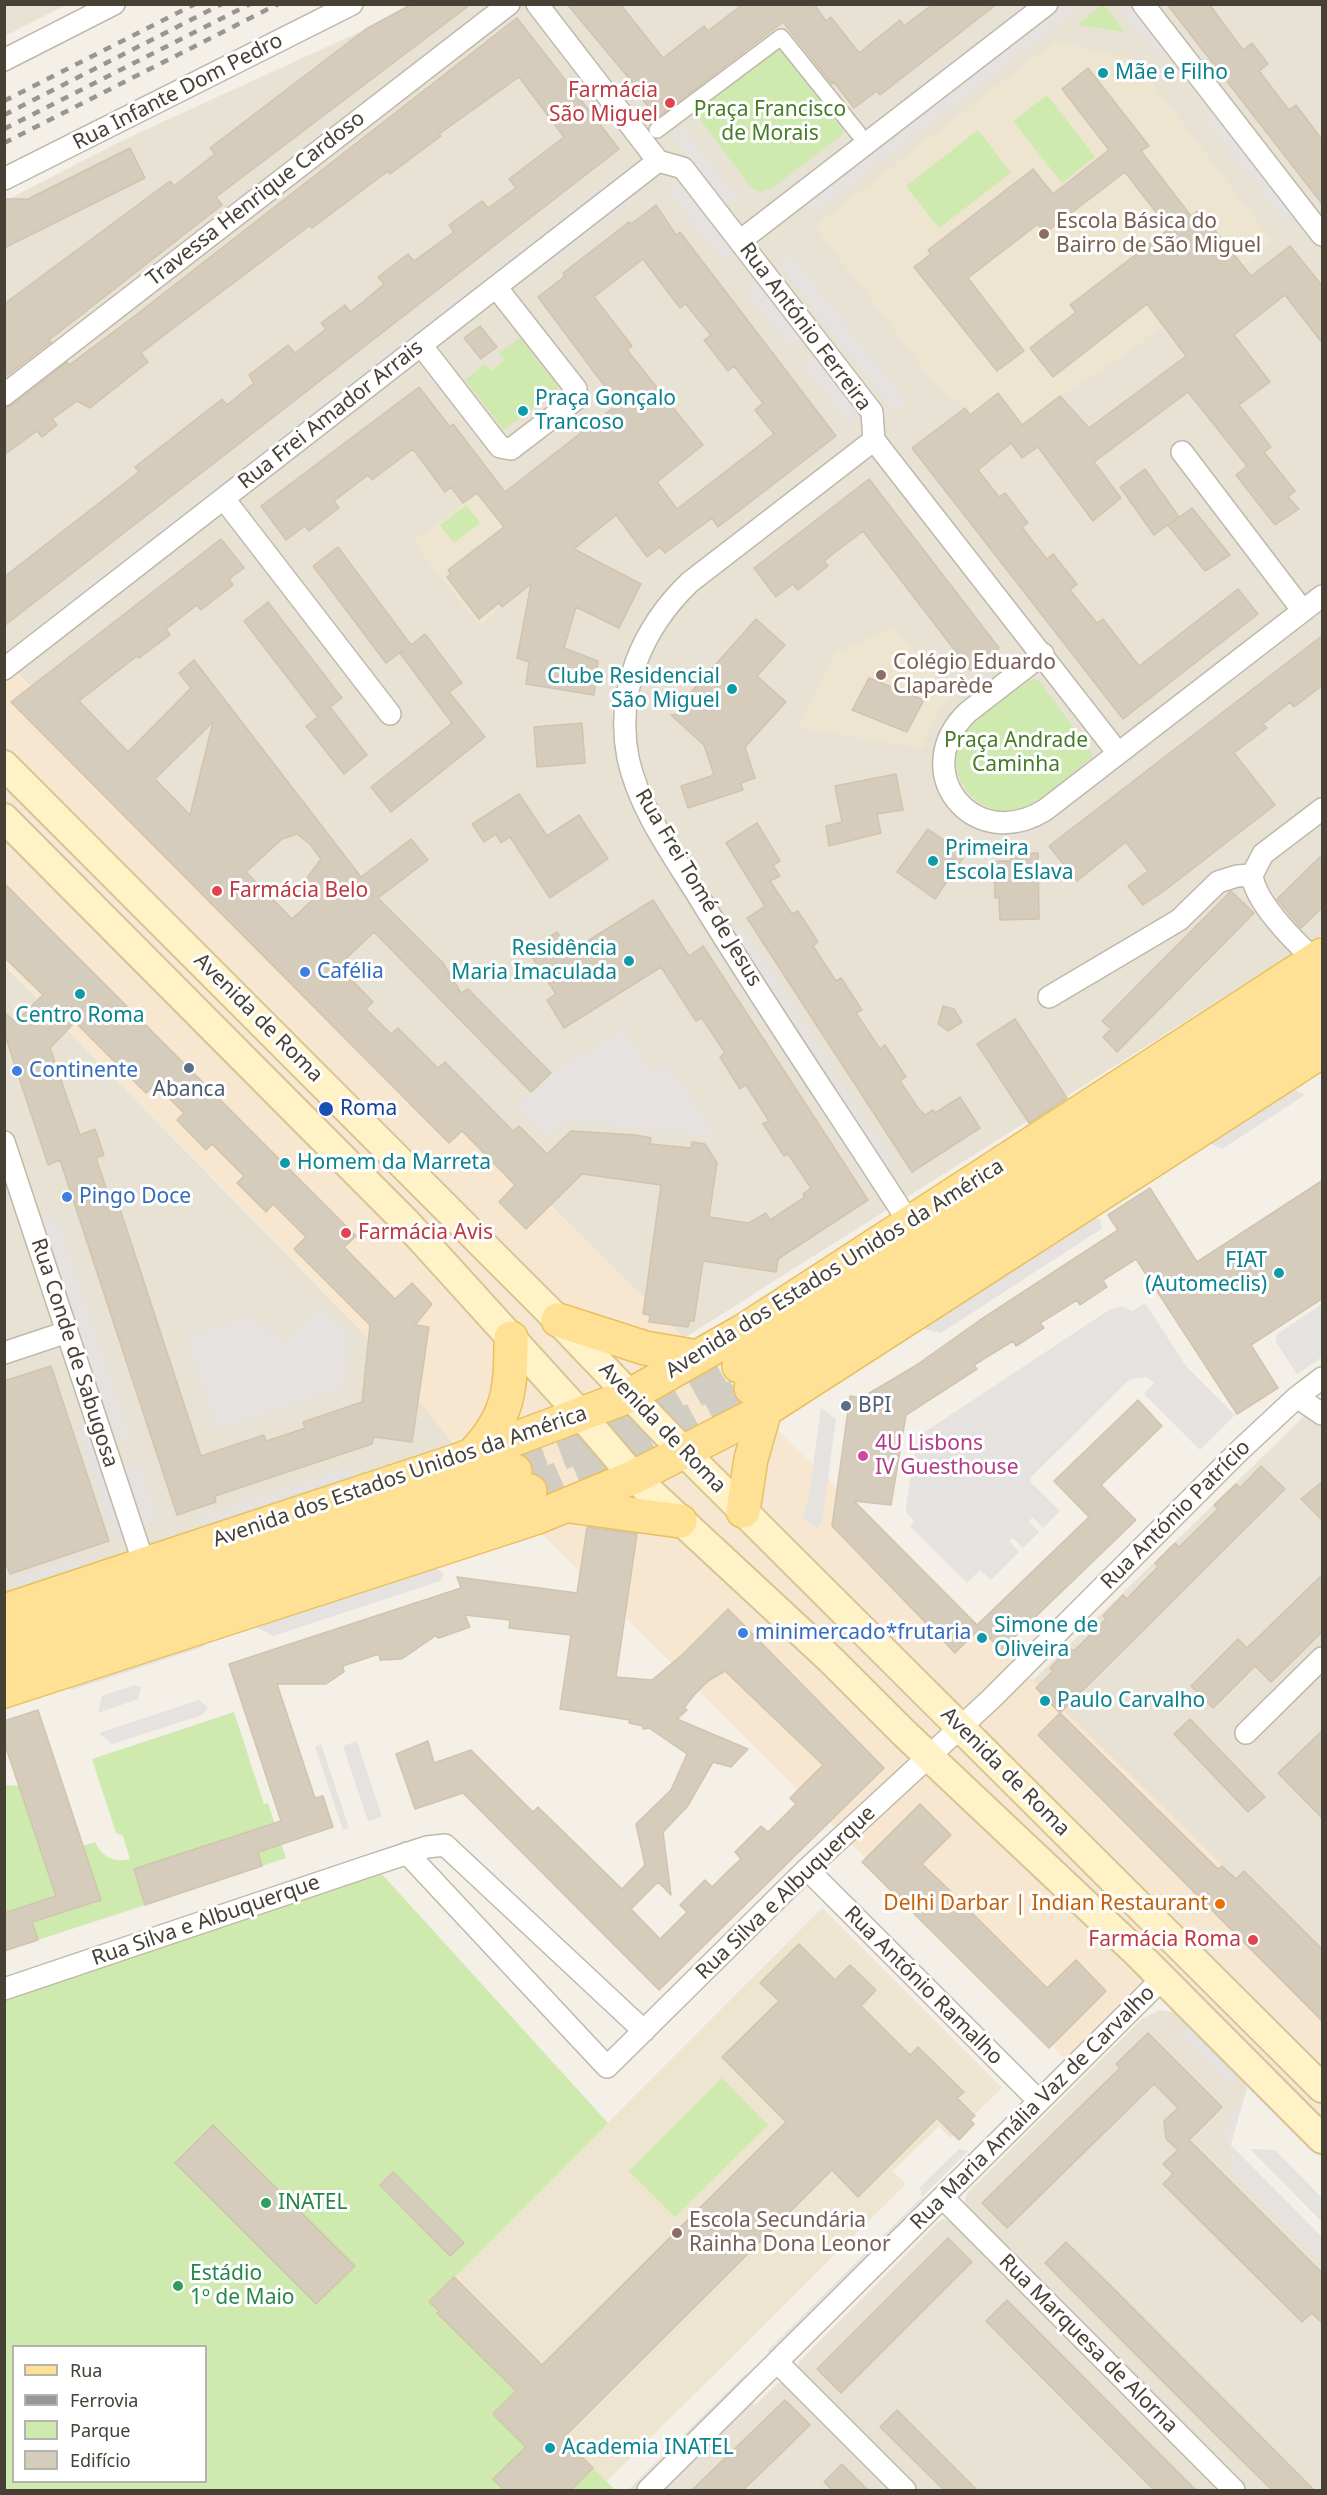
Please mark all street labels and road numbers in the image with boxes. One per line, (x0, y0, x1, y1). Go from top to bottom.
street label: Rua Infante Dom Pedro (69, 28, 287, 156)
street label: Travessa Henrique Cardoso (142, 106, 370, 292)
street label: Rua António Ferreira (734, 238, 876, 416)
street label: Rua Frei Amador Arrais (234, 335, 428, 495)
street label: Rua Frei Tomé de Jesus (629, 785, 767, 991)
street label: Avenida de Roma (188, 948, 328, 1088)
street label: Avenida dos Estados Unidos da América (661, 1154, 1009, 1384)
street label: Rua Conde de Sabugosa (25, 1235, 123, 1471)
street label: Avenida de Roma (593, 1357, 731, 1499)
street label: Avenida dos Estados Unidos da América (210, 1401, 590, 1553)
street label: Rua António Patrício (1096, 1435, 1256, 1595)
street label: Avenida de Roma (935, 1702, 1075, 1842)
street label: Rua Silva e Albuquerque (691, 1801, 881, 1985)
street label: Rua Silva e Albuquerque (89, 1870, 323, 1972)
street label: Rua António Ramalho (838, 1901, 1008, 2071)
street label: Rua Maria Amália Vaz de Carvalho (906, 1981, 1160, 2235)
street label: Rua Marquesa de Alorna (993, 2249, 1183, 2439)

